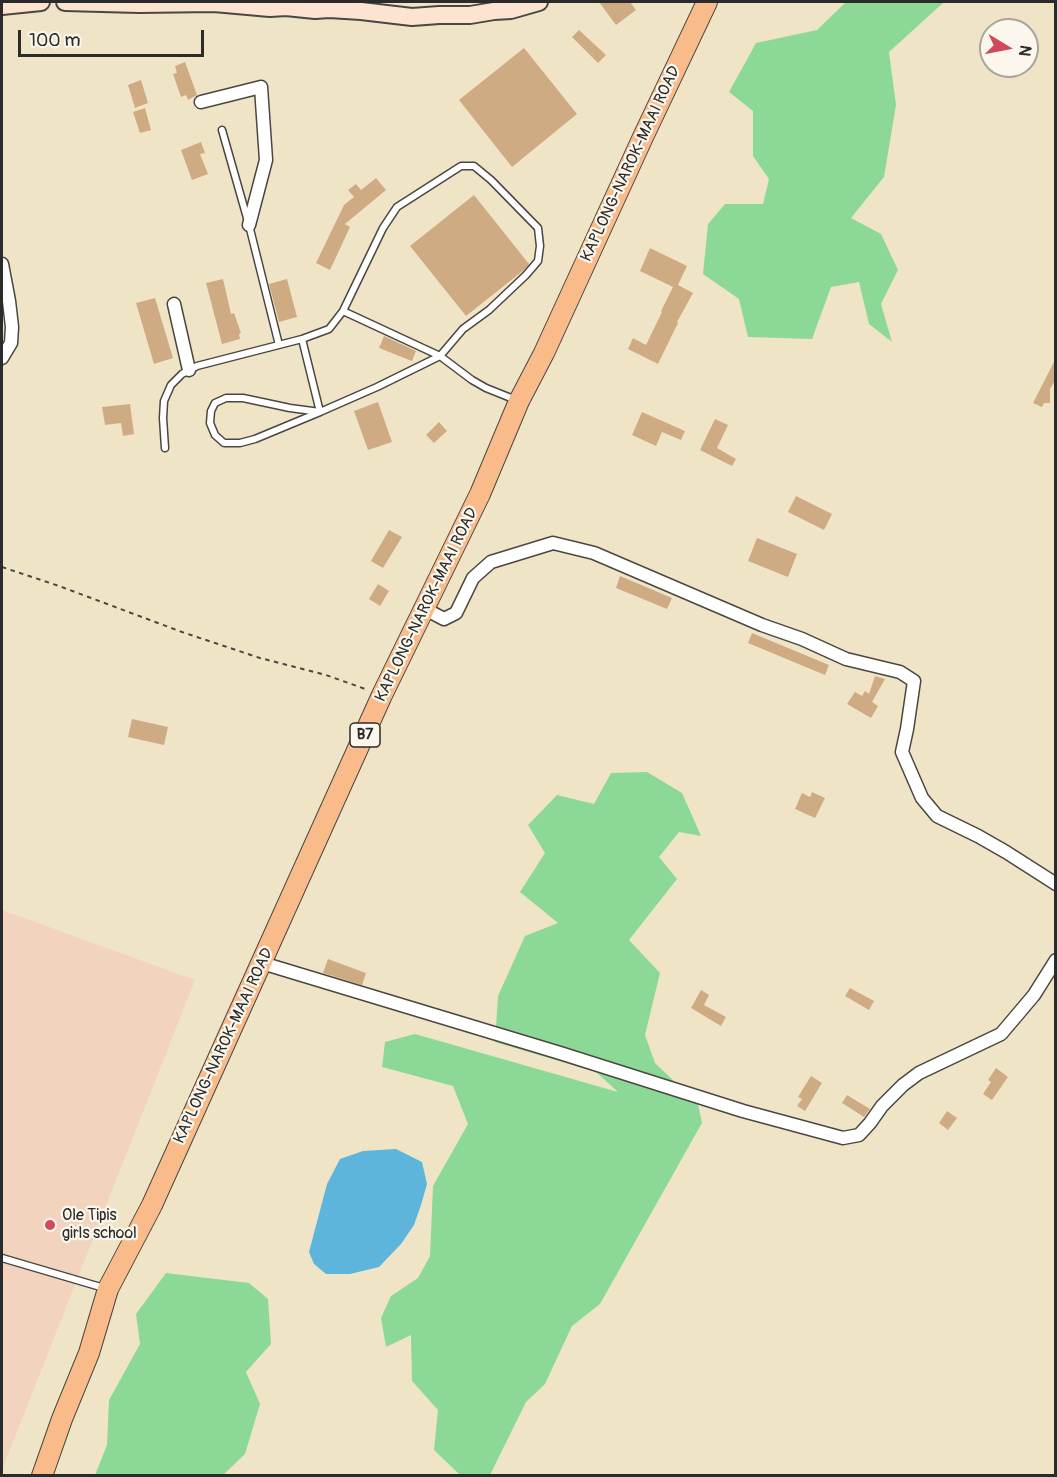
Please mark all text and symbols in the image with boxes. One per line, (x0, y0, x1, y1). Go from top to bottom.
scale bar (21, 18, 207, 56)
north arrow (979, 18, 1039, 78)
text: 100 m (29, 29, 81, 52)
text: N (1014, 44, 1036, 58)
street label: KAPLONG-NAROK-MAAI ROAD (577, 63, 685, 265)
street label: KAPLONG-NAROK-MAAI ROAD (372, 505, 482, 705)
road number: B7 (350, 723, 380, 747)
street label: KAPLONG-NAROK-MAAI ROAD (170, 945, 278, 1147)
place label: Ole Tipis girls school (62, 1206, 137, 1244)
marker: Ole Tipis girls school (43, 1218, 57, 1232)

